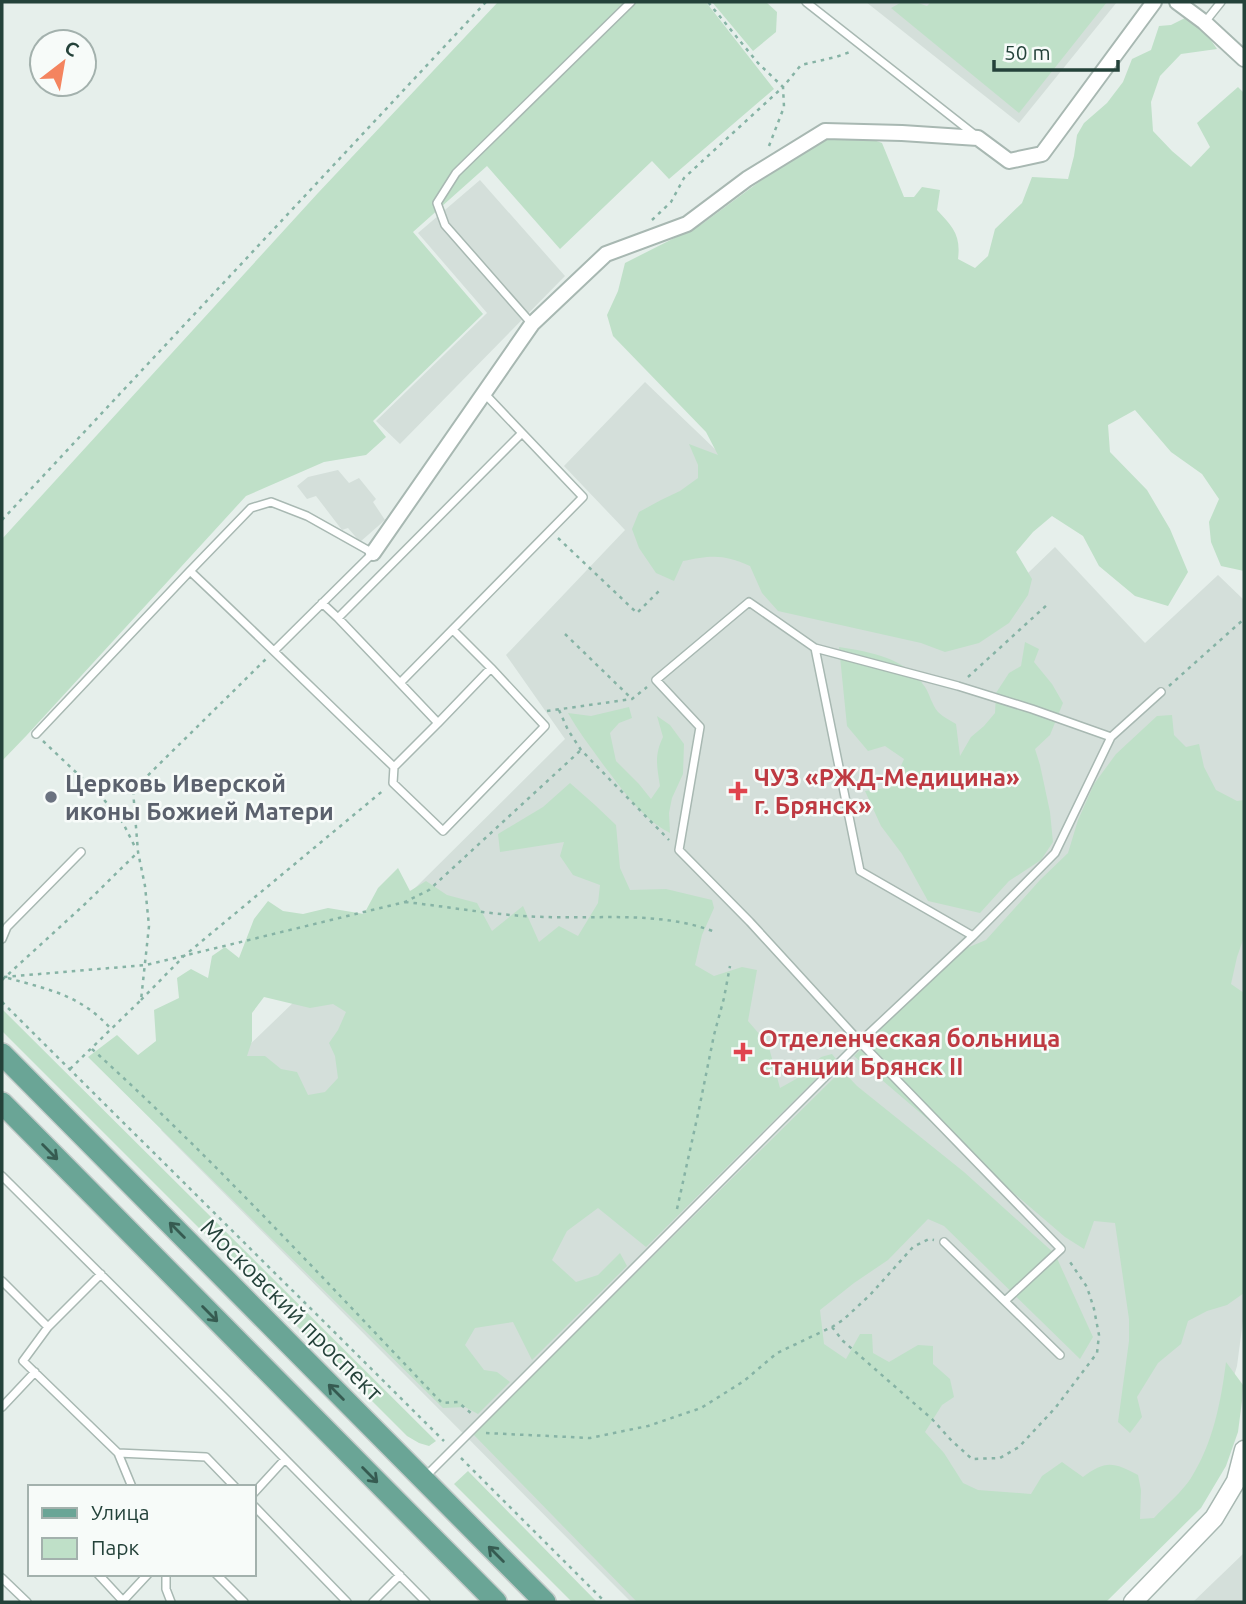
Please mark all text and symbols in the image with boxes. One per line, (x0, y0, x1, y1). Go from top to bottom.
north arrow (28, 28, 98, 98)
scale bar (994, 28, 1118, 72)
text: С (61, 36, 83, 61)
text: 50 m (1004, 40, 1051, 64)
place label: ЧУЗ «РЖД-Медицина» г. Брянск» (754, 764, 1020, 819)
place label: Церковь Иверской иконы Божией Матери (65, 770, 334, 825)
marker: ЧУЗ «РЖД-Медицина» г. Брянск» (728, 781, 748, 801)
marker: Церковь Иверской иконы Божией Матери (43, 789, 59, 805)
place label: Отделенческая больница станции Брянск II (759, 1025, 1060, 1080)
marker: Отделенческая больница станции Брянск II (733, 1042, 753, 1062)
one-way arrow (41, 1143, 58, 1160)
street label: Московский проспект (196, 1214, 389, 1407)
one-way arrow (168, 1222, 185, 1239)
one-way arrow (201, 1305, 218, 1322)
one-way arrow (328, 1384, 345, 1401)
one-way arrow (361, 1466, 378, 1483)
legend (28, 1485, 256, 1576)
text: Улица (91, 1500, 149, 1524)
text: Парк (91, 1535, 140, 1559)
one-way arrow (488, 1546, 505, 1563)

